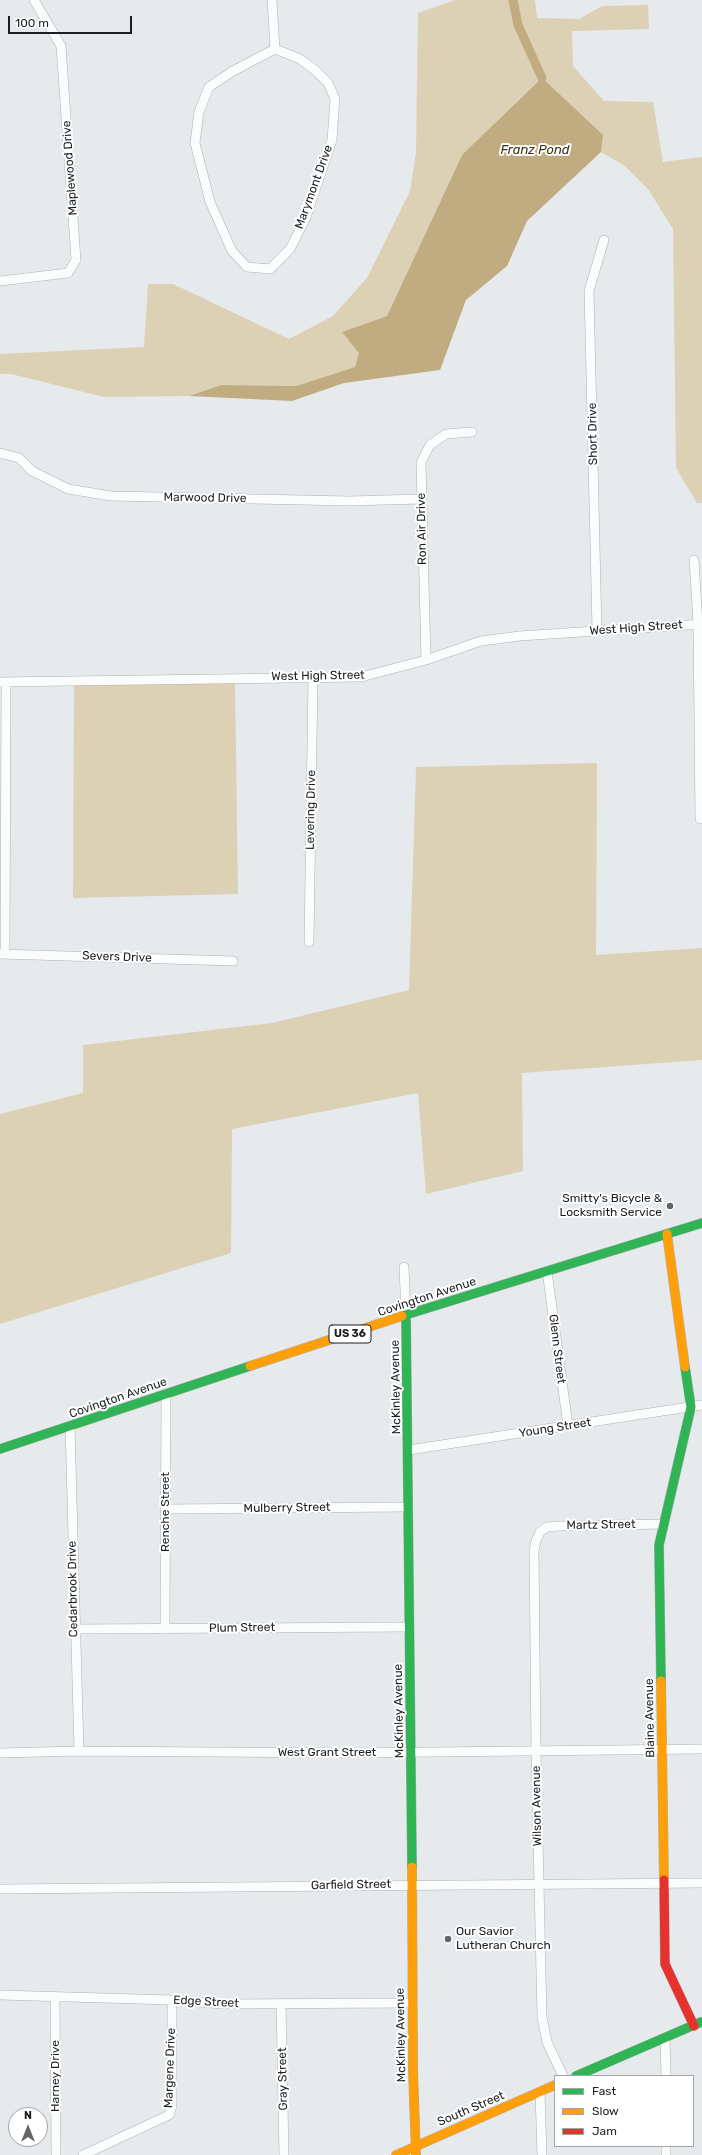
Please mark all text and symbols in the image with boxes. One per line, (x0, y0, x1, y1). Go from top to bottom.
scale bar (10, 8, 134, 34)
text: 100 m (15, 16, 49, 30)
street label: Maplewood Drive (60, 120, 80, 216)
water label: Franz Pond (500, 142, 570, 158)
street label: Marymont Drive (292, 143, 336, 231)
street label: Short Drive (585, 403, 601, 465)
street label: Marwood Drive (163, 490, 247, 506)
street label: Ron Air Drive (414, 493, 430, 565)
street label: West High Street (589, 618, 683, 638)
street label: West High Street (271, 668, 365, 684)
street label: Levering Drive (303, 770, 319, 850)
street label: Severs Drive (82, 949, 152, 965)
place label: Smitty's Bicycle & Locksmith Service (560, 1192, 662, 1220)
marker: Smitty's Bicycle & Locksmith Service (665, 1201, 675, 1211)
street label: Covington Avenue (376, 1274, 478, 1320)
street label: Glenn Street (546, 1313, 568, 1385)
road number: US 36 (329, 1325, 371, 1343)
street label: McKinley Avenue (388, 1340, 404, 1434)
street label: Covington Avenue (67, 1375, 169, 1421)
street label: Young Street (518, 1415, 592, 1441)
street label: Renche Street (159, 1472, 173, 1552)
street label: Mulberry Street (243, 1500, 331, 1516)
street label: Martz Street (566, 1517, 636, 1533)
street label: Cedarbrook Drive (65, 1541, 81, 1637)
street label: Plum Street (209, 1620, 275, 1636)
street label: McKinley Avenue (391, 1664, 407, 1758)
street label: Blaine Avenue (642, 1678, 658, 1758)
street label: West Grant Street (278, 1746, 376, 1760)
street label: Wilson Avenue (529, 1766, 545, 1846)
street label: Garfield Street (311, 1877, 391, 1893)
place label: Our Savior Lutheran Church (456, 1925, 551, 1953)
marker: Our Savior Lutheran Church (443, 1934, 453, 1944)
street label: McKinley Avenue (393, 1988, 409, 2082)
street label: Edge Street (173, 1993, 239, 2011)
street label: Margene Drive (161, 2028, 179, 2108)
street label: Harney Drive (49, 2040, 63, 2112)
street label: Gray Street (275, 2047, 291, 2111)
legend (554, 2075, 694, 2147)
text: Fast (592, 2084, 616, 2098)
street label: South Street (435, 2088, 507, 2130)
text: Slow (592, 2104, 619, 2118)
north arrow (8, 2107, 48, 2147)
text: N (24, 2109, 32, 2122)
text: Jam (592, 2124, 617, 2138)

